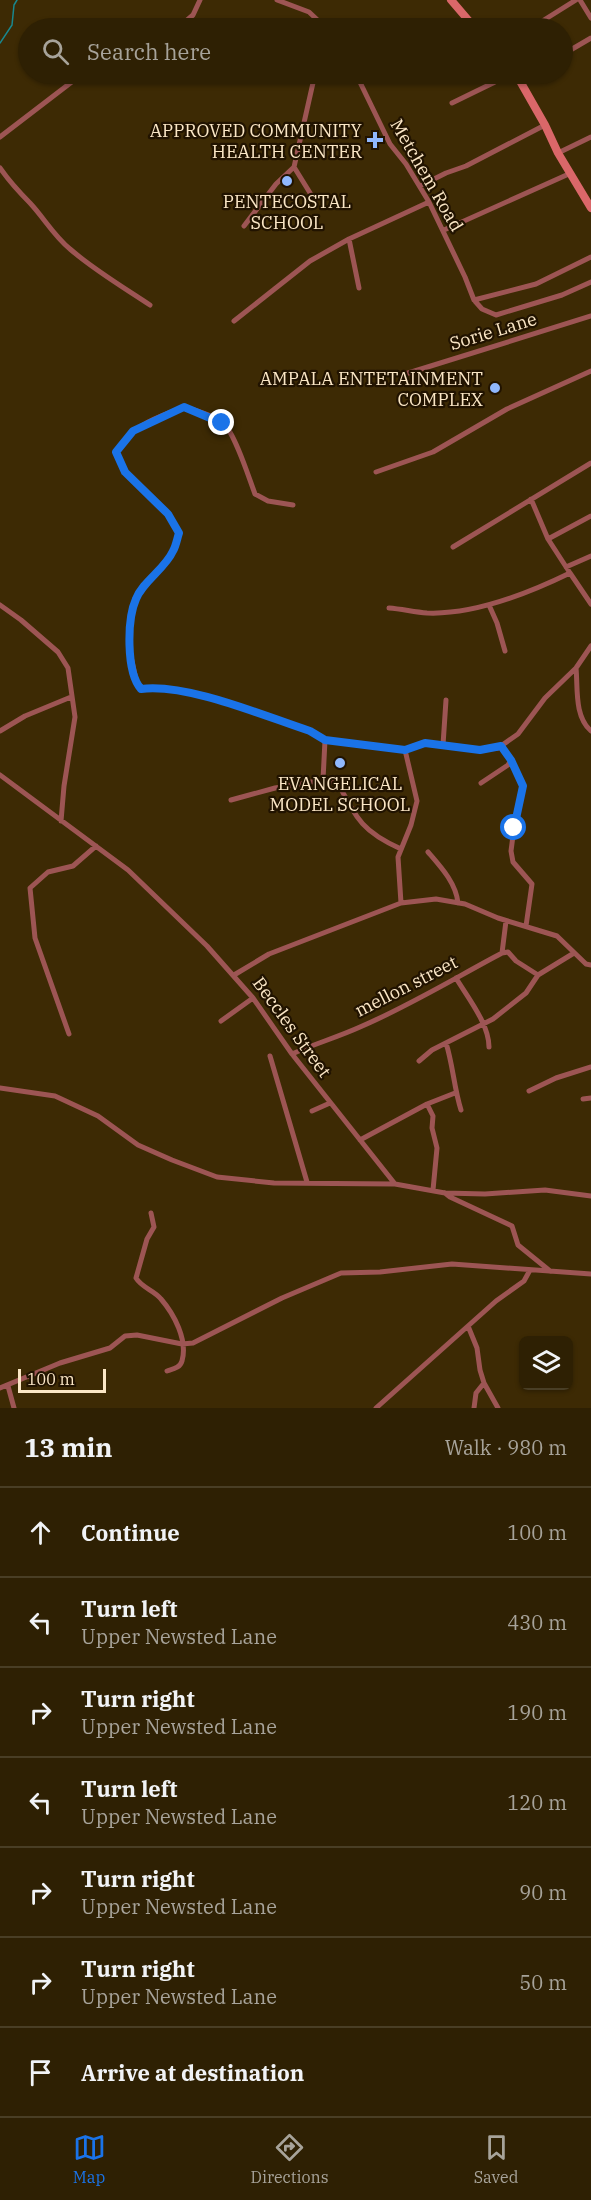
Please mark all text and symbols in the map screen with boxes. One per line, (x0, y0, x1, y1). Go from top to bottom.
search box (18, 18, 573, 84)
icon: search (39, 35, 72, 68)
text: Search here (87, 37, 211, 66)
street label: Metchem Road (386, 115, 469, 235)
place label: APPROVED COMMUNITY HEALTH CENTER (150, 119, 363, 163)
marker: APPROVED COMMUNITY HEALTH CENTER (366, 131, 384, 149)
marker: PENTECOSTAL SCHOOL (280, 174, 294, 188)
place label: PENTECOSTAL SCHOOL (223, 190, 351, 234)
street label: Sorie Lane (447, 307, 539, 355)
place label: AMPALA ENTETAINMENT COMPLEX (260, 367, 483, 411)
marker: AMPALA ENTETAINMENT COMPLEX (488, 381, 502, 395)
route end (208, 409, 234, 435)
marker: EVANGELICAL MODEL SCHOOL (333, 756, 347, 770)
place label: EVANGELICAL MODEL SCHOOL (270, 772, 410, 816)
route start (500, 814, 526, 840)
street label: mellon street (351, 950, 461, 1022)
street label: Beccles Street (248, 972, 336, 1082)
map controls (519, 1336, 573, 1390)
button: layers (519, 1336, 573, 1390)
scale bar (18, 1366, 106, 1394)
text: 100 m (27, 1369, 75, 1389)
text: 13 min (24, 1430, 112, 1464)
text: Walk · 980 m (445, 1434, 567, 1461)
icon: ahead (24, 1516, 57, 1549)
text: Continue (81, 1518, 180, 1547)
text: 100 m (507, 1519, 567, 1546)
text: Turn left (81, 1594, 177, 1623)
icon: left (24, 1606, 57, 1639)
text: 430 m (507, 1609, 567, 1636)
text: Upper Newsted Lane (81, 1623, 277, 1650)
text: Turn right (81, 1684, 195, 1713)
icon: right (24, 1696, 57, 1729)
text: 190 m (507, 1699, 567, 1726)
text: Upper Newsted Lane (81, 1713, 277, 1740)
text: Turn left (81, 1774, 177, 1803)
icon: left (24, 1786, 57, 1819)
text: 120 m (507, 1789, 567, 1816)
text: Upper Newsted Lane (81, 1803, 277, 1830)
text: Turn right (81, 1864, 195, 1893)
icon: right (24, 1876, 57, 1909)
text: 90 m (519, 1879, 567, 1906)
text: Upper Newsted Lane (81, 1893, 277, 1920)
text: Turn right (81, 1954, 195, 1983)
icon: right (24, 1966, 57, 1999)
text: 50 m (519, 1969, 567, 1996)
text: Upper Newsted Lane (81, 1983, 277, 2010)
icon: arrive (24, 2056, 57, 2089)
text: Arrive at destination (81, 2058, 304, 2087)
tab: Map (73, 2131, 106, 2187)
tab: Directions (251, 2131, 329, 2187)
tab: Saved (474, 2131, 518, 2187)

